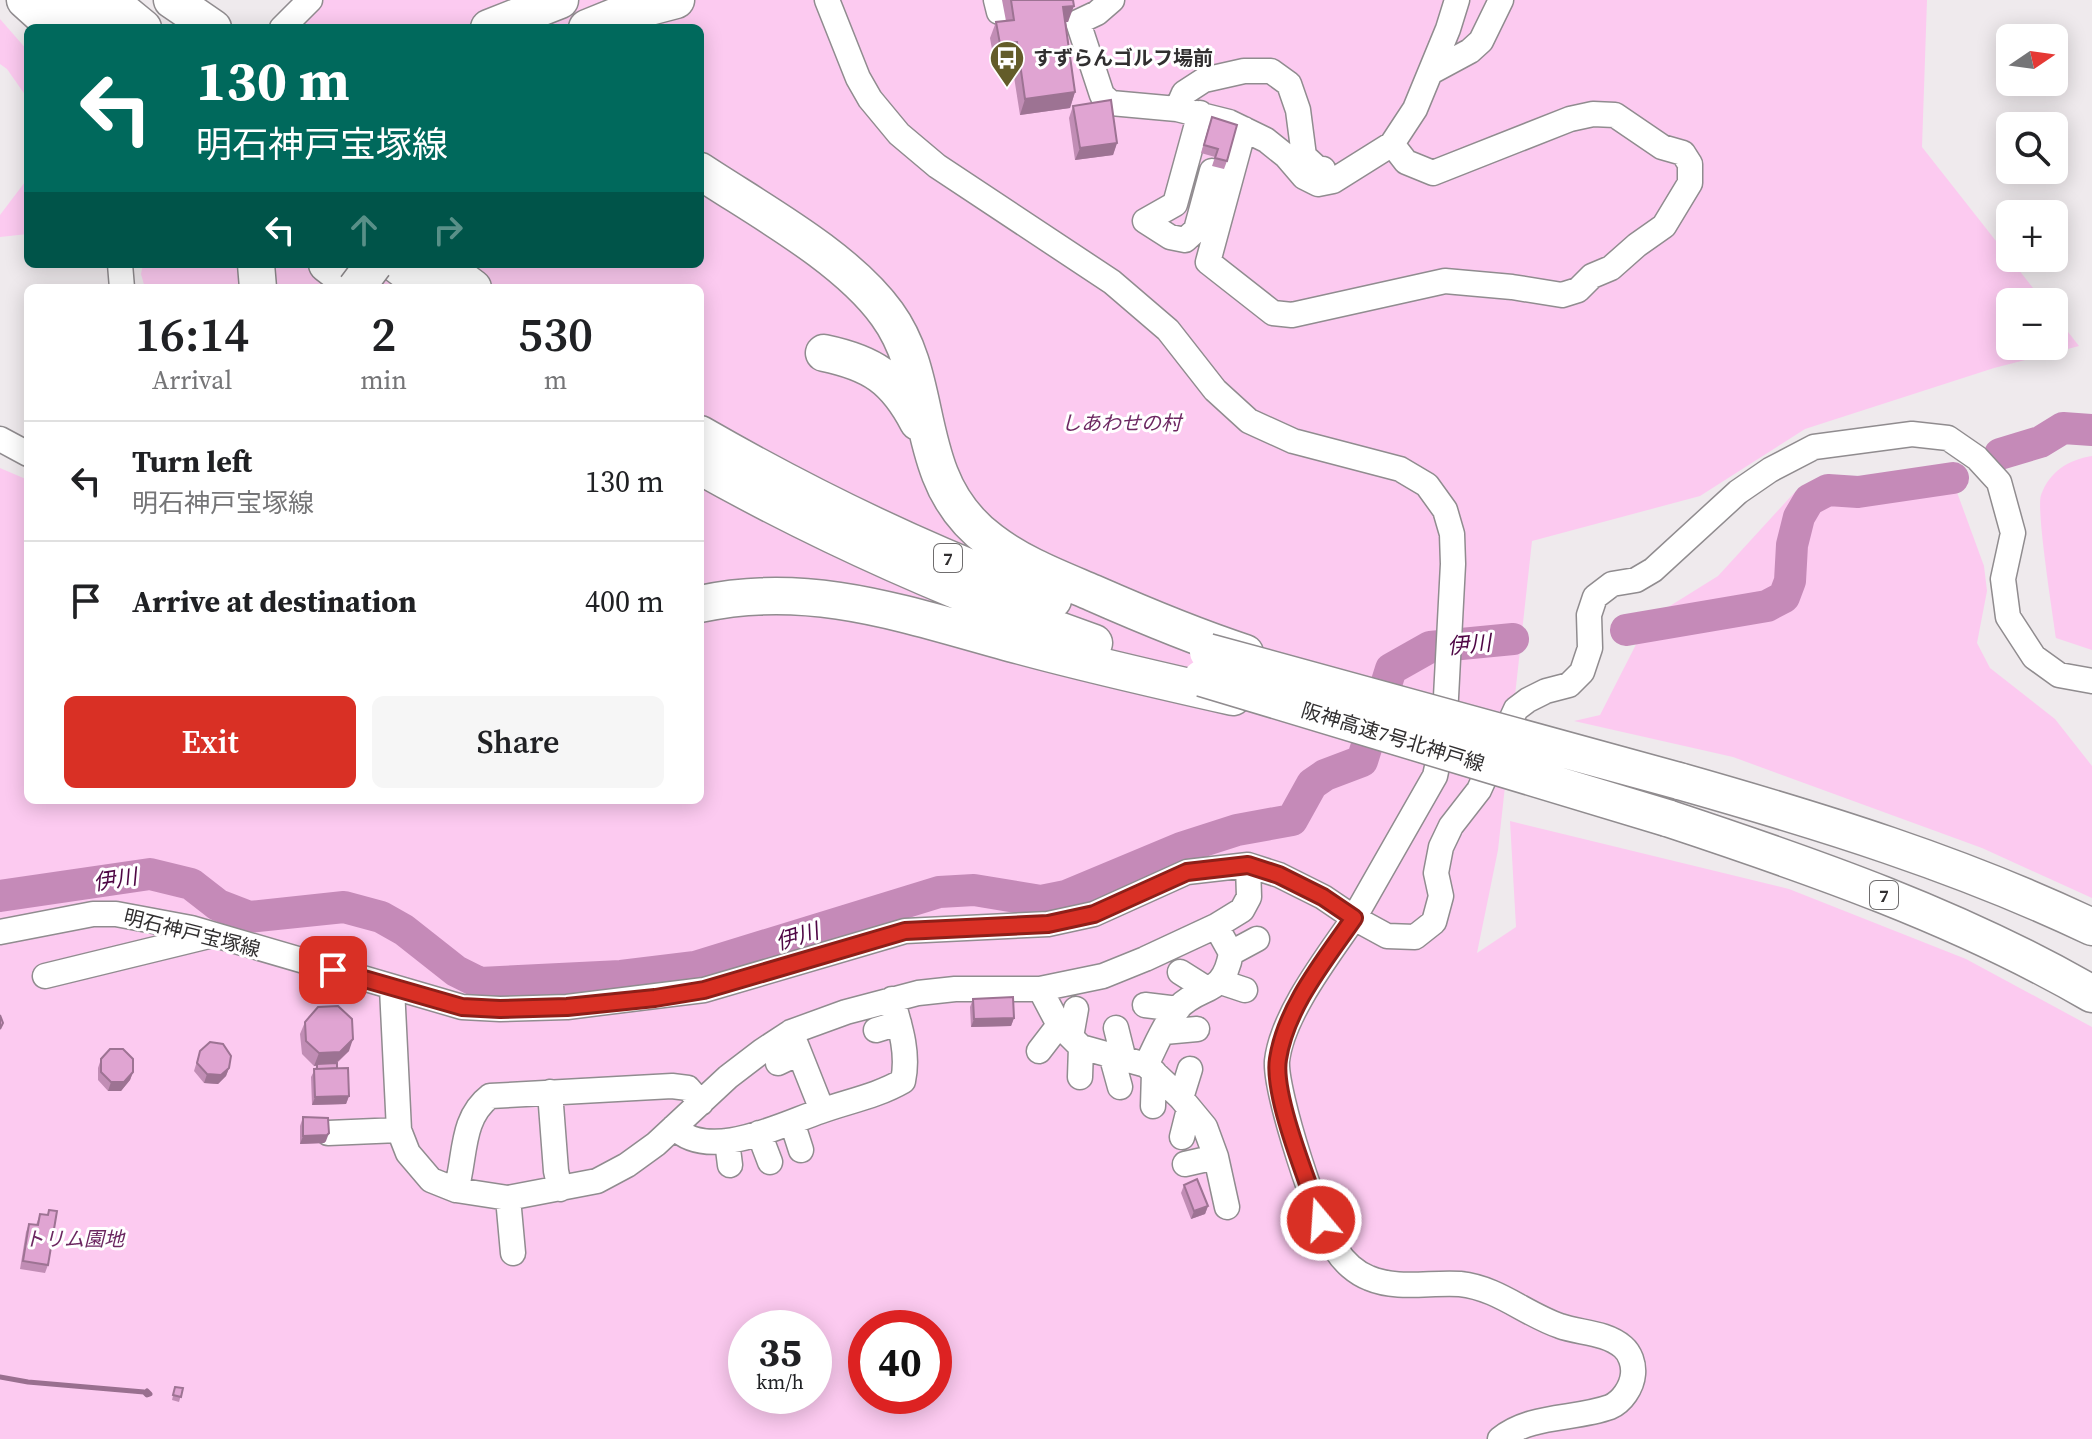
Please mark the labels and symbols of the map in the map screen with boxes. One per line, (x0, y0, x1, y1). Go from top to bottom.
north arrow (1996, 24, 2068, 96)
bus stop icon: すずらんゴルフ場前 (988, 39, 1026, 89)
place label: すずらんゴルフ場前 (1033, 44, 1213, 72)
park label: しあわせの村 (1061, 409, 1184, 437)
road number: 7 (934, 544, 962, 572)
water label: 伊川 (1446, 627, 1494, 661)
street label: 阪神高速7号北神戸線 (1298, 696, 1488, 778)
water label: 伊川 (91, 860, 141, 897)
road number: 7 (1870, 881, 1898, 909)
street label: 明石神戸宝塚線 (121, 902, 263, 964)
water label: 伊川 (772, 915, 824, 957)
pin (299, 936, 367, 1004)
position arrow (1279, 1178, 1363, 1262)
park label: トリム園地 (24, 1225, 126, 1253)
speed limit sign: 40 (848, 1310, 952, 1414)

